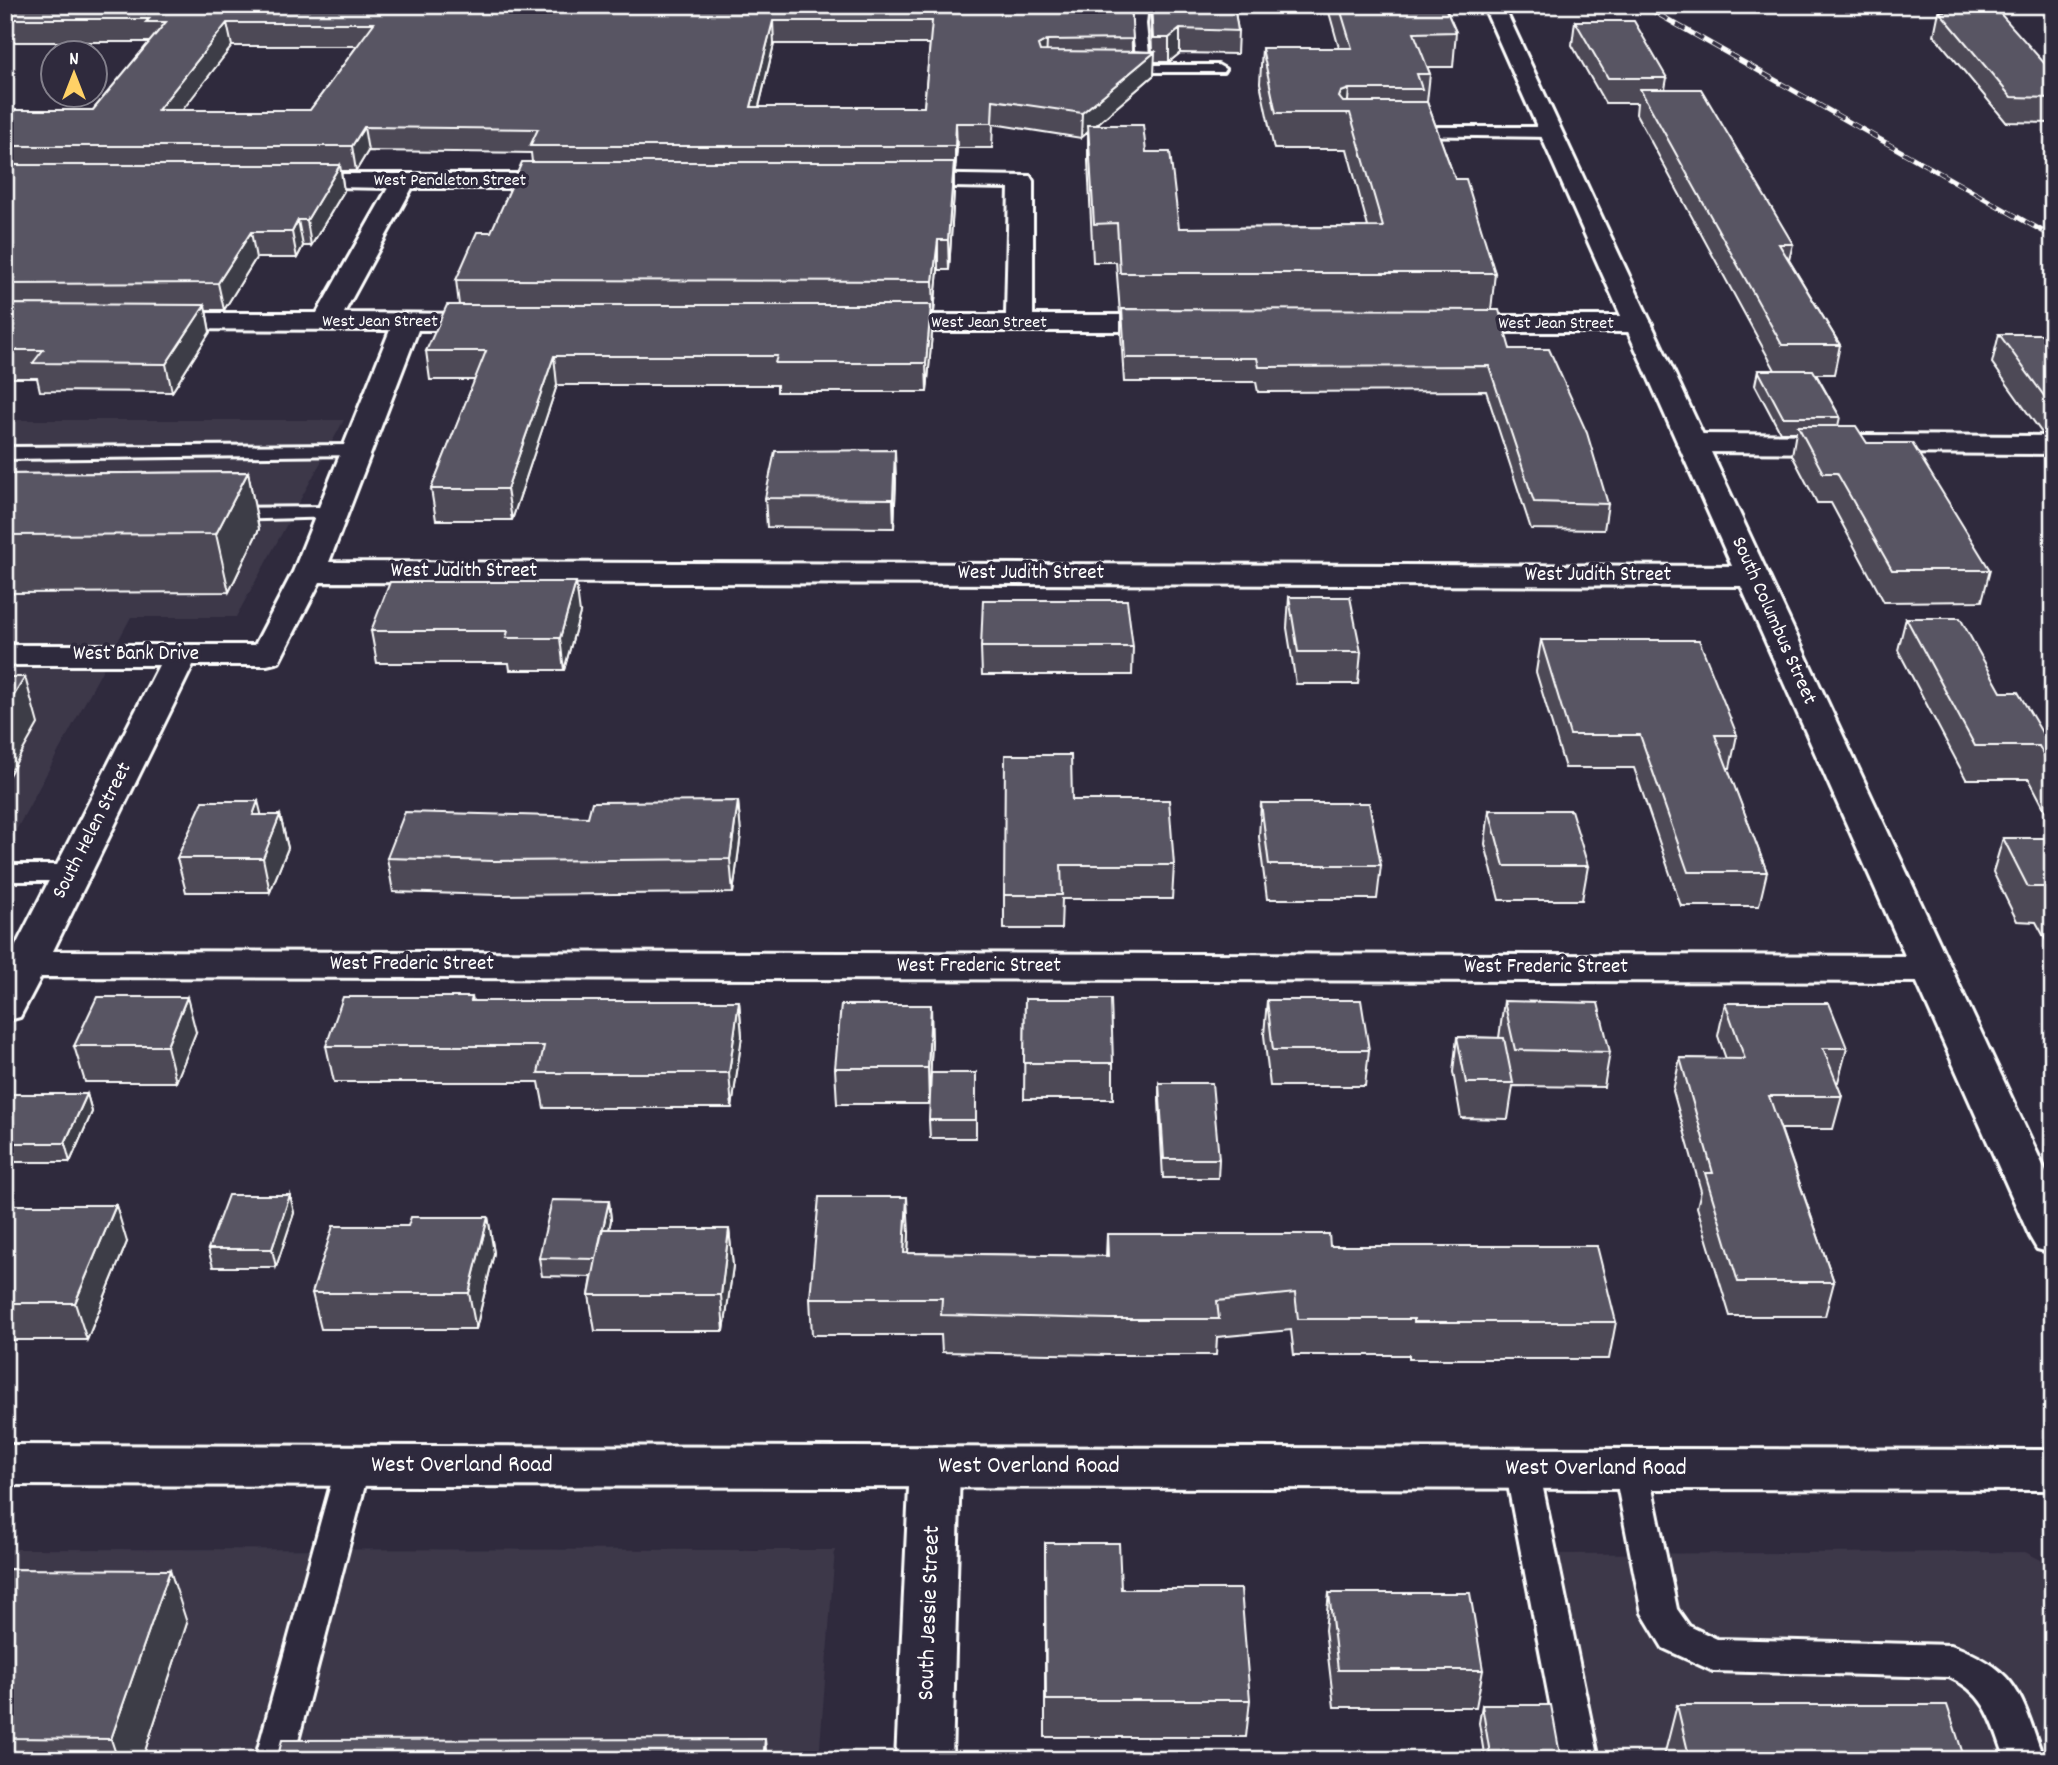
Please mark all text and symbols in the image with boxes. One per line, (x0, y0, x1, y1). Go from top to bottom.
north arrow (38, 38, 108, 108)
text: N (69, 47, 79, 74)
street label: West Pendleton Street (374, 169, 527, 194)
street label: West Jean Street (322, 310, 438, 335)
street label: West Jean Street (931, 311, 1047, 336)
street label: West Jean Street (1498, 312, 1614, 337)
street label: South Columbus Street (1723, 532, 1824, 710)
street label: West Judith Street (391, 557, 537, 587)
street label: West Judith Street (958, 559, 1104, 589)
street label: West Judith Street (1525, 561, 1671, 591)
street label: West Bank Drive (73, 640, 199, 670)
street label: South Helen Street (46, 757, 140, 904)
street label: West Frederic Street (330, 950, 494, 980)
street label: West Frederic Street (897, 952, 1061, 982)
street label: West Frederic Street (1464, 953, 1628, 983)
street label: West Overland Road (371, 1449, 553, 1483)
street label: West Overland Road (938, 1450, 1120, 1484)
street label: West Overland Road (1505, 1452, 1687, 1486)
street label: South Jessie Street (910, 1525, 950, 1701)

